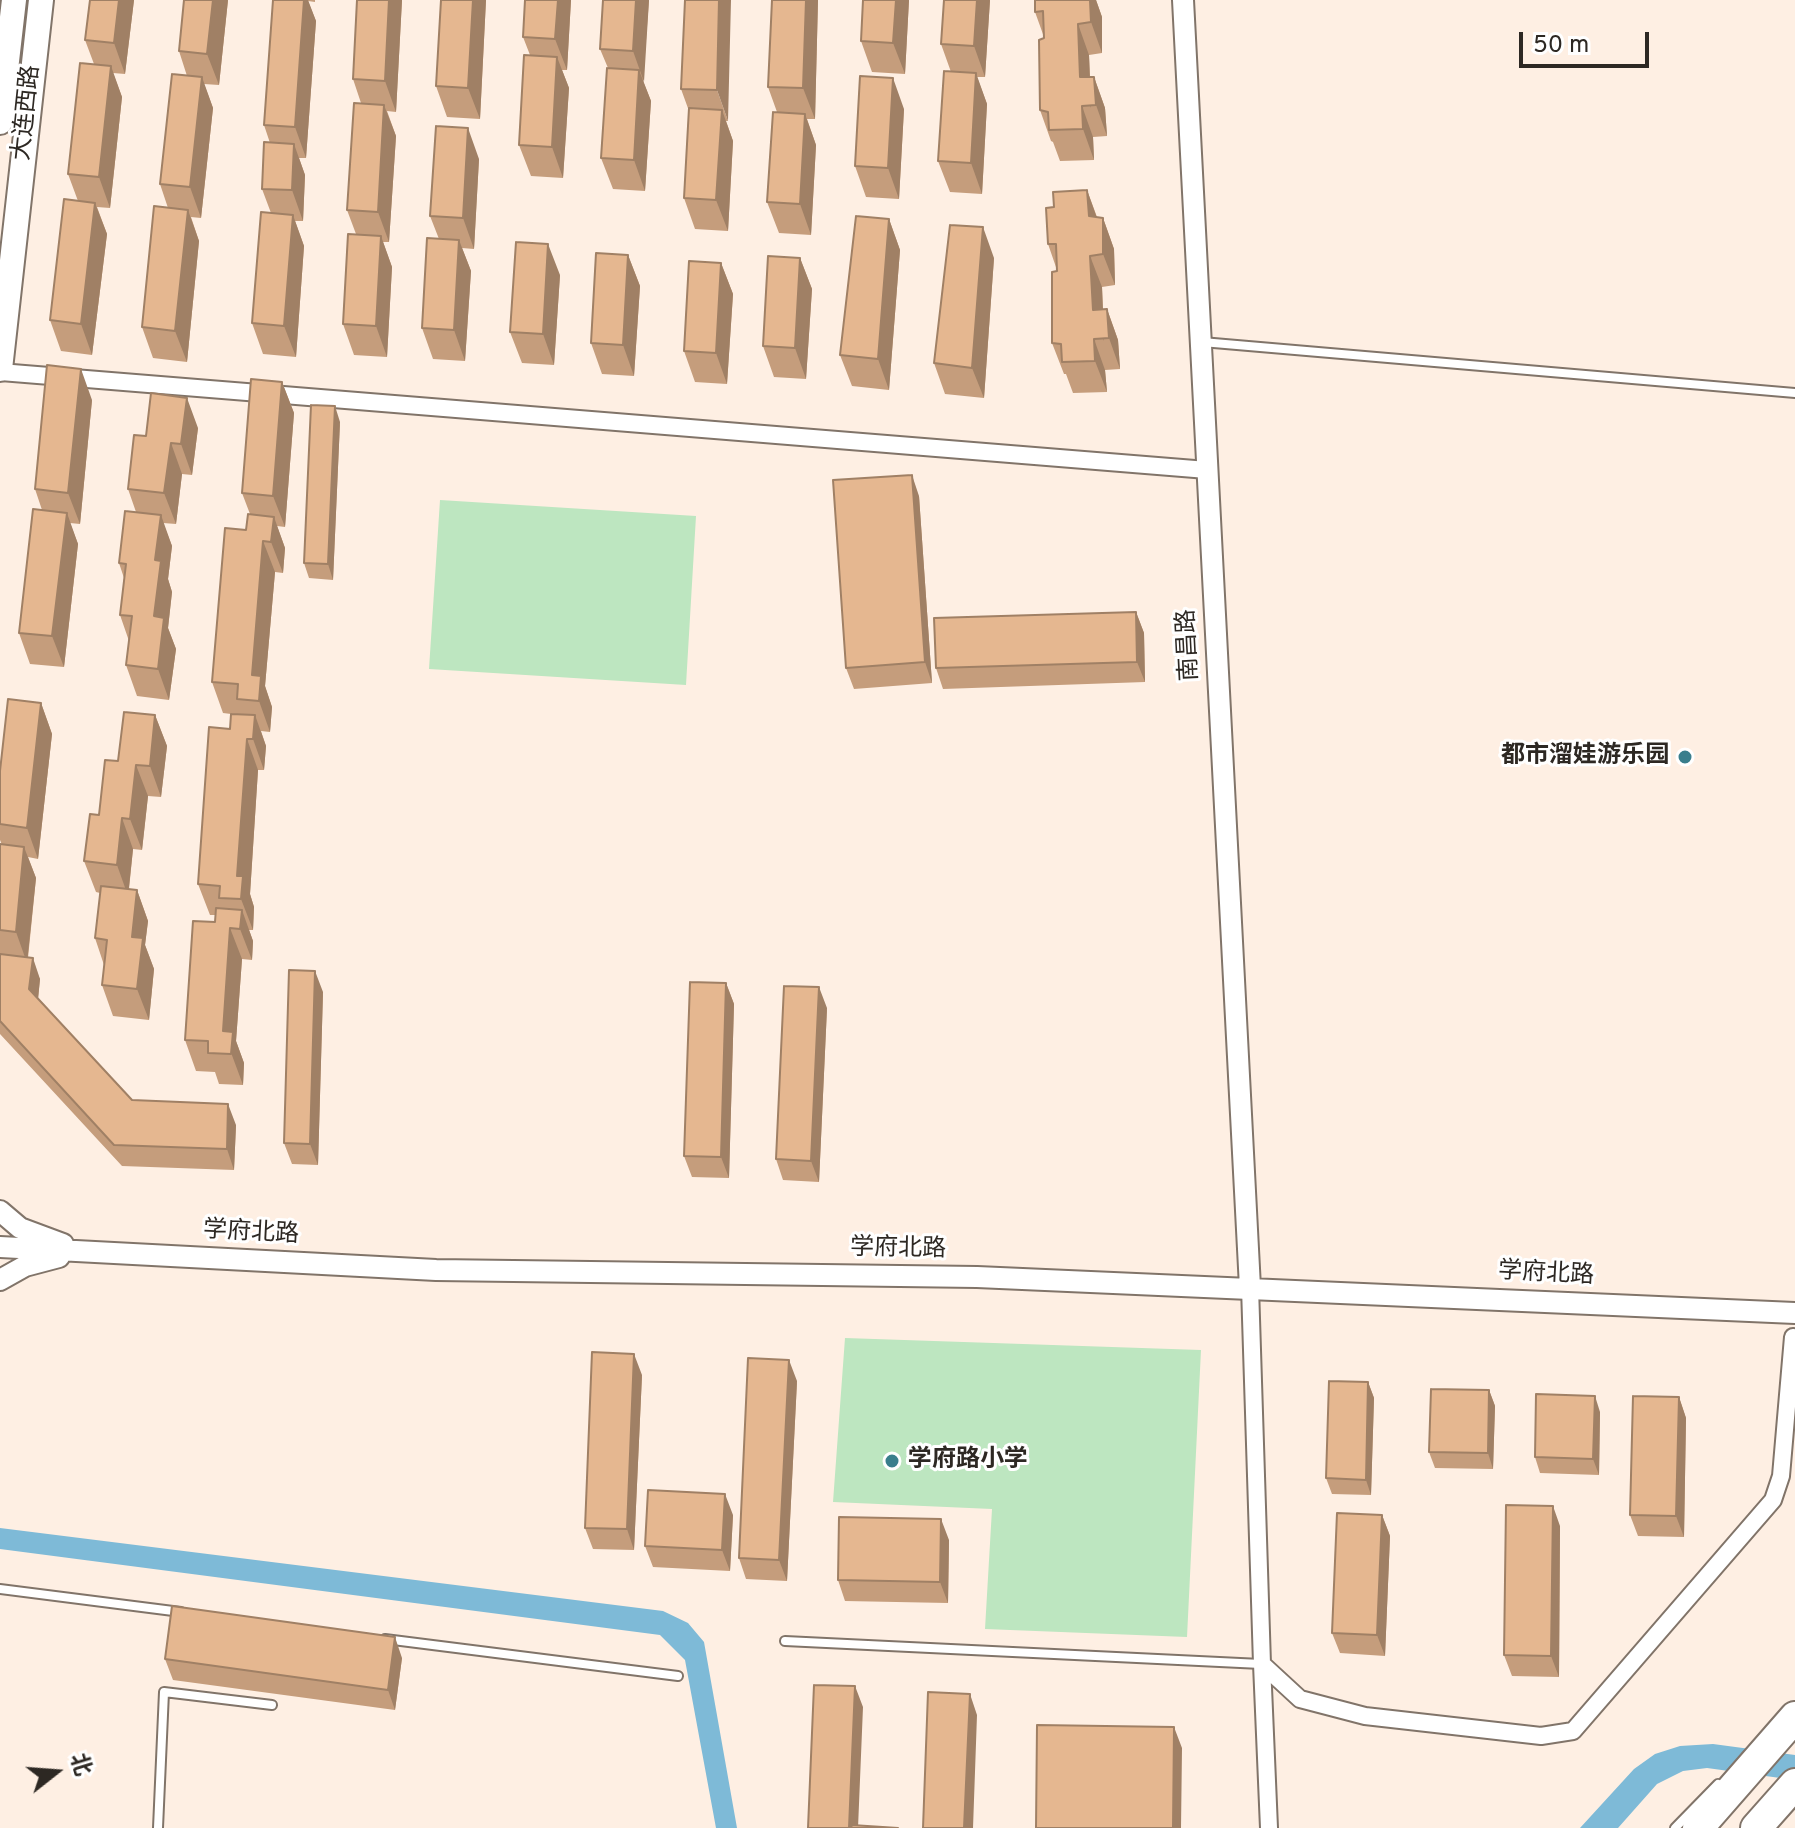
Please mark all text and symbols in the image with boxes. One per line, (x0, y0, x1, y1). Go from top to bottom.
scale bar (1523, 16, 1653, 66)
text: 50 m (1533, 31, 1589, 61)
street label: 大连西路 (9, 64, 47, 162)
street label: 南昌路 (1174, 608, 1206, 682)
place label: 都市溜娃游乐园 (1501, 743, 1669, 771)
marker: 都市溜娃游乐园 (1676, 748, 1694, 766)
street label: 学府北路 (202, 1217, 300, 1251)
street label: 学府北路 (850, 1235, 946, 1265)
street label: 学府北路 (1497, 1258, 1595, 1292)
place label: 学府路小学 (908, 1447, 1028, 1475)
marker: 学府路小学 (883, 1452, 901, 1470)
north arrow (16, 1732, 96, 1812)
text: 北 (63, 1750, 96, 1779)

